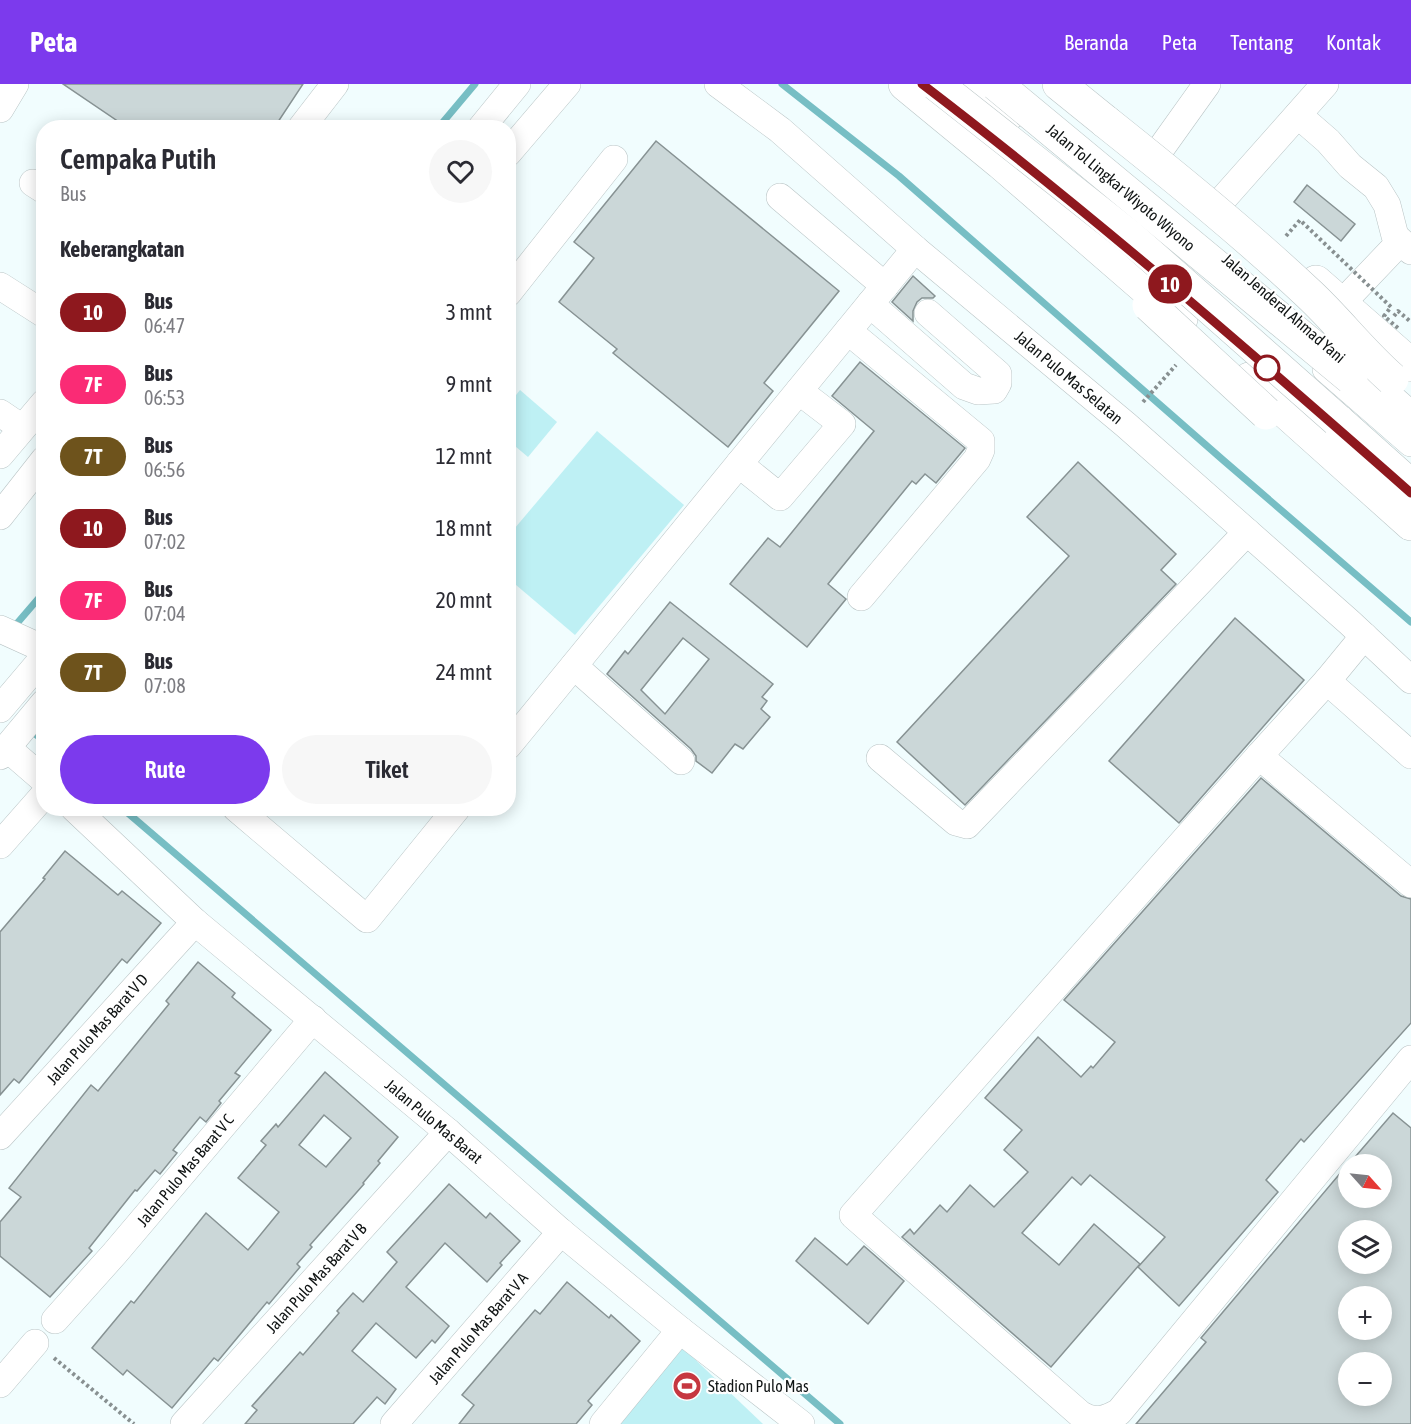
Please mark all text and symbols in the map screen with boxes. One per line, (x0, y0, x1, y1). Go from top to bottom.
text: Peta (30, 26, 77, 58)
text: Beranda (1064, 30, 1129, 54)
text: Peta (1162, 30, 1197, 54)
text: Tentang (1230, 30, 1293, 54)
text: Kontak (1326, 30, 1381, 54)
street label: Jalan Tol Lingkar Wiyoto Wiyono (1043, 120, 1199, 255)
button: heart (429, 140, 492, 203)
text: Cempaka Putih (60, 143, 216, 175)
text: Bus (60, 182, 86, 205)
text: Keberangkatan (60, 236, 184, 262)
street label: Jalan Jenderal Ahmad Yani (1219, 250, 1349, 366)
line badge: 10 (1143, 264, 1197, 304)
text: 10 (1160, 272, 1180, 296)
text: Bus (144, 288, 173, 314)
text: 3 mnt (446, 299, 492, 325)
text: 10 (83, 300, 103, 324)
text: 06:47 (144, 314, 185, 337)
street label: Jalan Pulo Mas Selatan (1011, 327, 1127, 427)
unlabelled marker (1254, 355, 1280, 381)
text: Bus (144, 360, 173, 386)
text: 9 mnt (446, 371, 492, 397)
text: 7F (84, 372, 102, 396)
text: 06:53 (144, 386, 185, 409)
text: Bus (144, 432, 173, 458)
text: 12 mnt (435, 443, 492, 469)
text: 7T (83, 444, 103, 468)
text: 06:56 (144, 458, 185, 481)
text: Bus (144, 504, 173, 530)
text: 18 mnt (435, 515, 492, 541)
text: 10 (83, 516, 103, 540)
text: 07:02 (144, 530, 186, 553)
text: Bus (144, 576, 173, 602)
text: 20 mnt (435, 587, 492, 613)
text: 7F (84, 588, 102, 612)
text: 07:04 (144, 602, 186, 625)
text: Bus (144, 648, 173, 674)
text: 24 mnt (435, 659, 492, 685)
text: 7T (83, 660, 103, 684)
text: 07:08 (144, 674, 186, 697)
button: Rute (60, 735, 270, 804)
button: Tiket (282, 735, 492, 804)
street label: Jalan Pulo Mas Barat V D (43, 970, 151, 1088)
street label: Jalan Pulo Mas Barat (382, 1075, 486, 1167)
street label: Jalan Pulo Mas Barat V C (133, 1110, 237, 1230)
north arrow (1338, 1154, 1392, 1208)
map controls (1338, 1154, 1392, 1406)
street label: Jalan Pulo Mas Barat V B (262, 1219, 370, 1336)
button: layers (1338, 1220, 1392, 1274)
street label: Jalan Pulo Mas Barat V A (425, 1269, 531, 1387)
button: + (1338, 1286, 1392, 1340)
button: − (1338, 1352, 1392, 1406)
sports icon: Stadion Pulo Mas (671, 1370, 703, 1402)
place label: Stadion Pulo Mas (708, 1377, 809, 1395)

